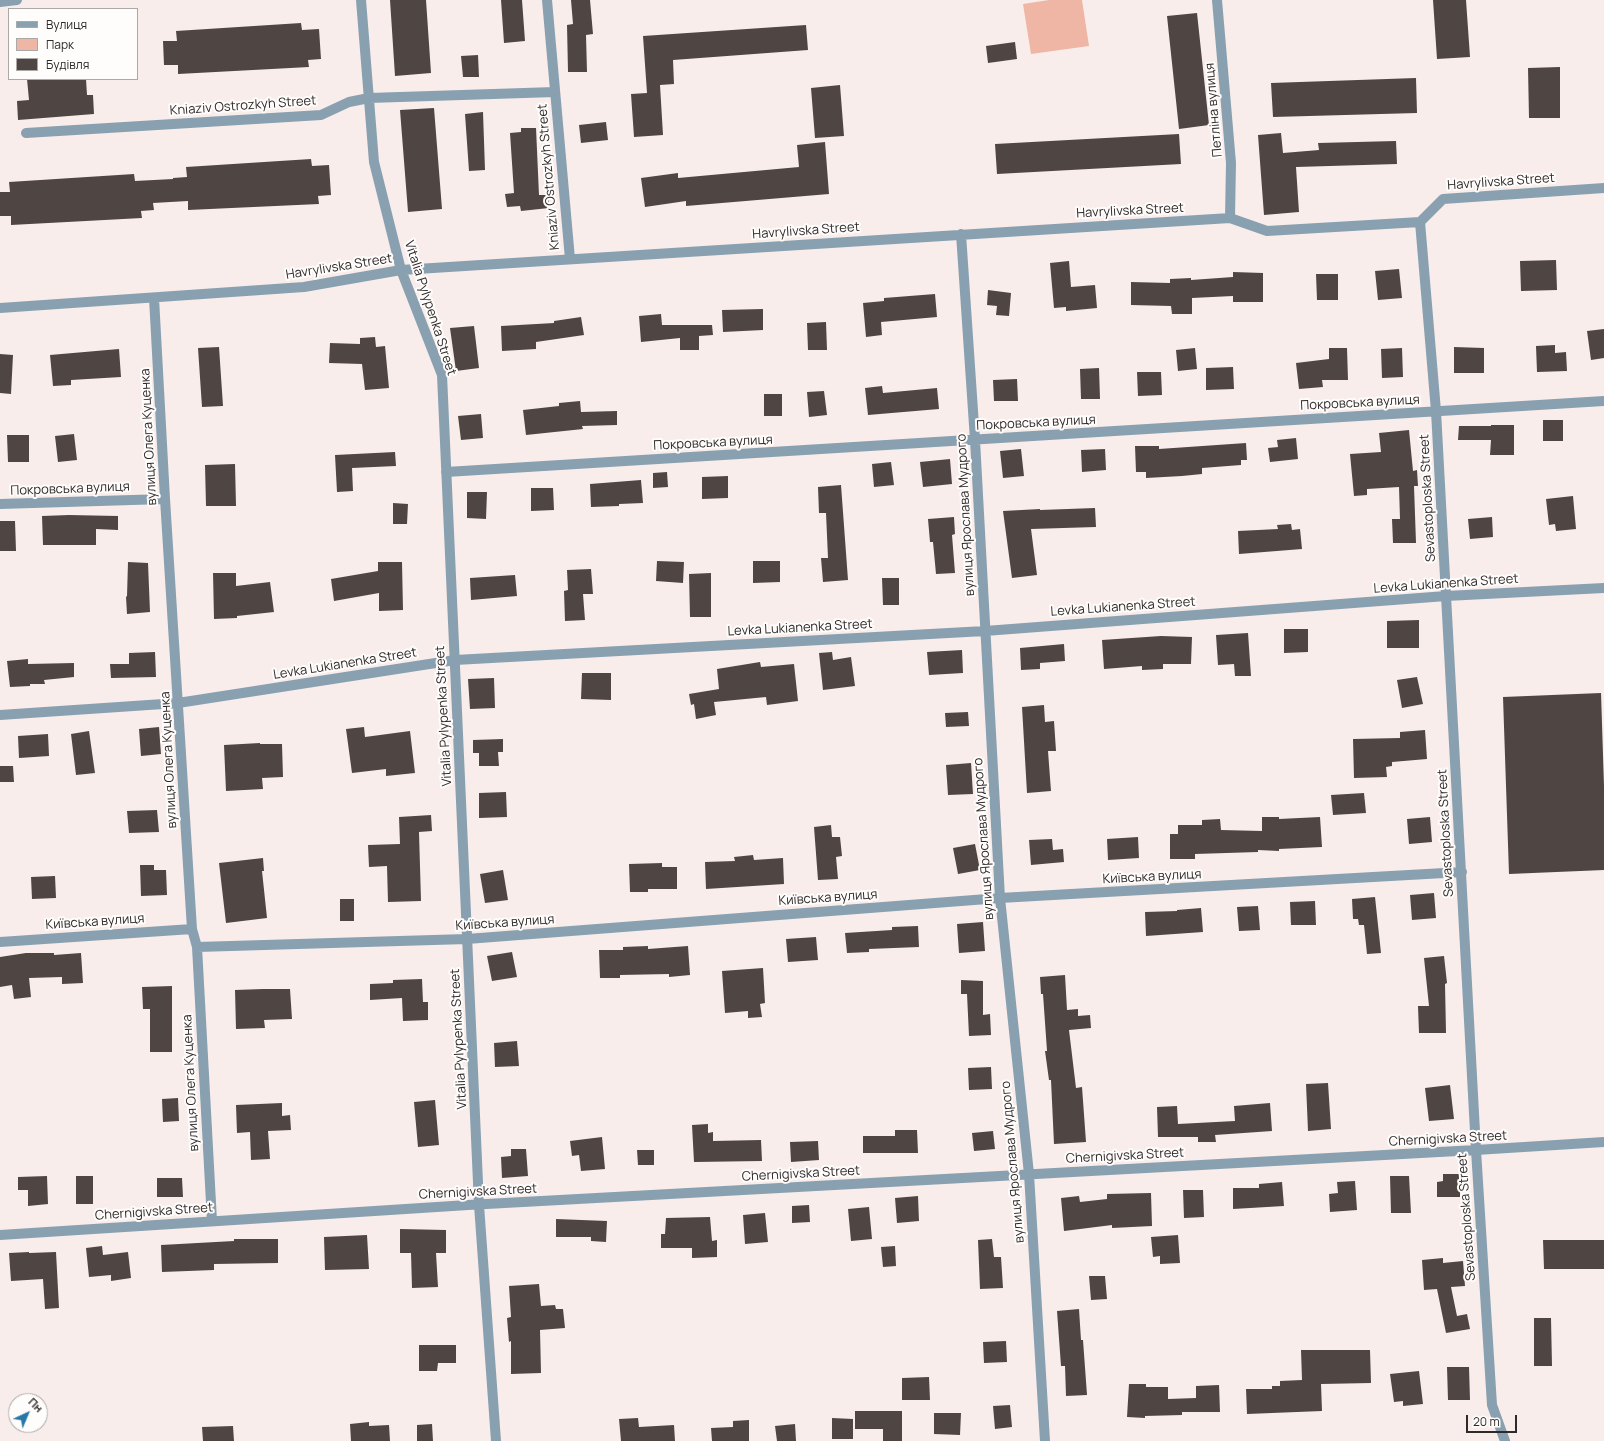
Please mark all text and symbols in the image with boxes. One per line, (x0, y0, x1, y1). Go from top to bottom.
legend (8, 8, 138, 80)
text: Вулиця (46, 16, 87, 33)
text: Парк (46, 36, 74, 53)
text: Будівля (46, 56, 89, 73)
street label: Петліна вулиця (1202, 62, 1226, 158)
street label: Kniaziv Ostrozkyh Street (169, 93, 317, 119)
street label: Kniaziv Ostrozkyh Street (535, 103, 563, 251)
street label: Havrylivska Street (1447, 170, 1555, 194)
street label: Havrylivska Street (1076, 200, 1184, 222)
street label: Havrylivska Street (752, 219, 860, 243)
street label: Vitalia Pylypenka Street (401, 239, 459, 377)
street label: Havrylivska Street (285, 251, 393, 283)
street label: вулиця Олега Куценка (138, 368, 160, 506)
street label: Покровська вулиця (1300, 392, 1420, 414)
street label: Покровська вулиця (976, 412, 1096, 434)
street label: Покровська вулиця (653, 432, 773, 454)
street label: вулиця Ярослава Мудрого (954, 433, 978, 597)
street label: Sevastoploska Street (1417, 434, 1439, 562)
street label: Покровська вулиця (10, 479, 130, 499)
street label: Levka Lukianenka Street (1373, 571, 1519, 597)
street label: Levka Lukianenka Street (1050, 594, 1196, 620)
street label: Levka Lukianenka Street (727, 616, 873, 640)
street label: Levka Lukianenka Street (272, 645, 418, 683)
street label: Vitalia Pylypenka Street (433, 645, 455, 787)
street label: вулиця Олега Куценка (158, 691, 180, 829)
street label: вулиця Ярослава Мудрого (971, 757, 997, 921)
street label: Sevastoploska Street (1435, 769, 1457, 897)
street label: Київська вулиця (1102, 867, 1202, 887)
street label: Київська вулиця (778, 887, 878, 909)
street label: Київська вулиця (45, 911, 145, 933)
street label: Київська вулиця (455, 912, 555, 934)
street label: Vitalia Pylypenka Street (448, 968, 470, 1110)
street label: вулиця Олега Куценка (180, 1014, 202, 1152)
street label: вулиця Ярослава Мудрого (998, 1080, 1028, 1244)
street label: Chernigivska Street (1388, 1128, 1508, 1150)
street label: Chernigivska Street (1065, 1145, 1185, 1167)
street label: Sevastoploska Street (1455, 1153, 1479, 1281)
street label: Chernigivska Street (741, 1163, 861, 1185)
street label: Chernigivska Street (418, 1181, 538, 1203)
street label: Chernigivska Street (94, 1200, 214, 1224)
north arrow (8, 1393, 48, 1433)
text: Пн (25, 1394, 47, 1415)
scale bar (1468, 1407, 1519, 1433)
text: 20 m (1473, 1413, 1500, 1430)

